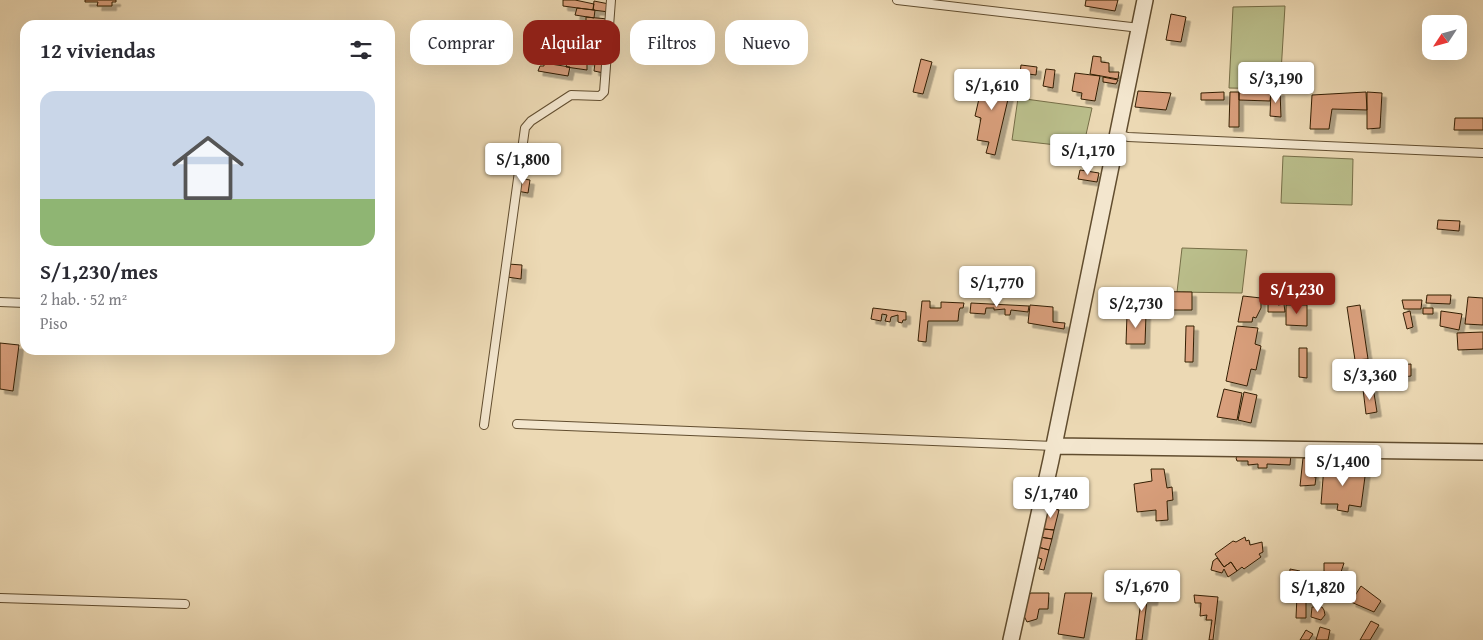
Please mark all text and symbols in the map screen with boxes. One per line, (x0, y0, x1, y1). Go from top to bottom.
north arrow (1422, 15, 1468, 60)
map controls (1422, 15, 1467, 60)
chip: Comprar (410, 20, 513, 65)
chip: Alquilar (523, 20, 620, 65)
chip: Filtros (630, 20, 715, 65)
chip: Nuevo (725, 20, 808, 65)
text: 12 viviendas (40, 35, 156, 66)
icon: filters (347, 36, 375, 64)
pin: S/3,190 (1230, 62, 1322, 104)
text: S/3,190 (1249, 66, 1303, 90)
pin: S/1,610 (946, 68, 1038, 111)
text: S/1,610 (965, 73, 1019, 97)
icon: home (163, 123, 253, 213)
pin: S/1,170 (1042, 134, 1134, 176)
text: S/1,170 (1061, 138, 1115, 162)
pin: S/1,800 (477, 142, 569, 185)
text: S/1,800 (496, 147, 550, 171)
text: S/1,230/mes (40, 256, 158, 287)
pin: S/1,770 (951, 266, 1043, 308)
text: S/1,770 (970, 270, 1024, 294)
pin: S/1,230 (1251, 272, 1343, 315)
text: S/1,230 (1270, 277, 1324, 301)
pin: S/2,730 (1090, 286, 1182, 329)
text: 2 hab. · 52 m² (40, 287, 127, 311)
text: S/2,730 (1109, 291, 1163, 315)
text: Piso (40, 311, 68, 335)
pin: S/3,360 (1324, 358, 1416, 401)
text: S/3,360 (1343, 363, 1397, 387)
pin: S/1,400 (1297, 444, 1389, 487)
text: S/1,400 (1316, 449, 1370, 473)
pin: S/1,740 (1005, 476, 1097, 519)
text: S/1,740 (1024, 481, 1078, 505)
pin: S/1,670 (1096, 570, 1188, 612)
pin: S/1,820 (1272, 570, 1364, 613)
text: S/1,670 (1115, 574, 1169, 598)
text: S/1,820 (1291, 575, 1345, 599)

